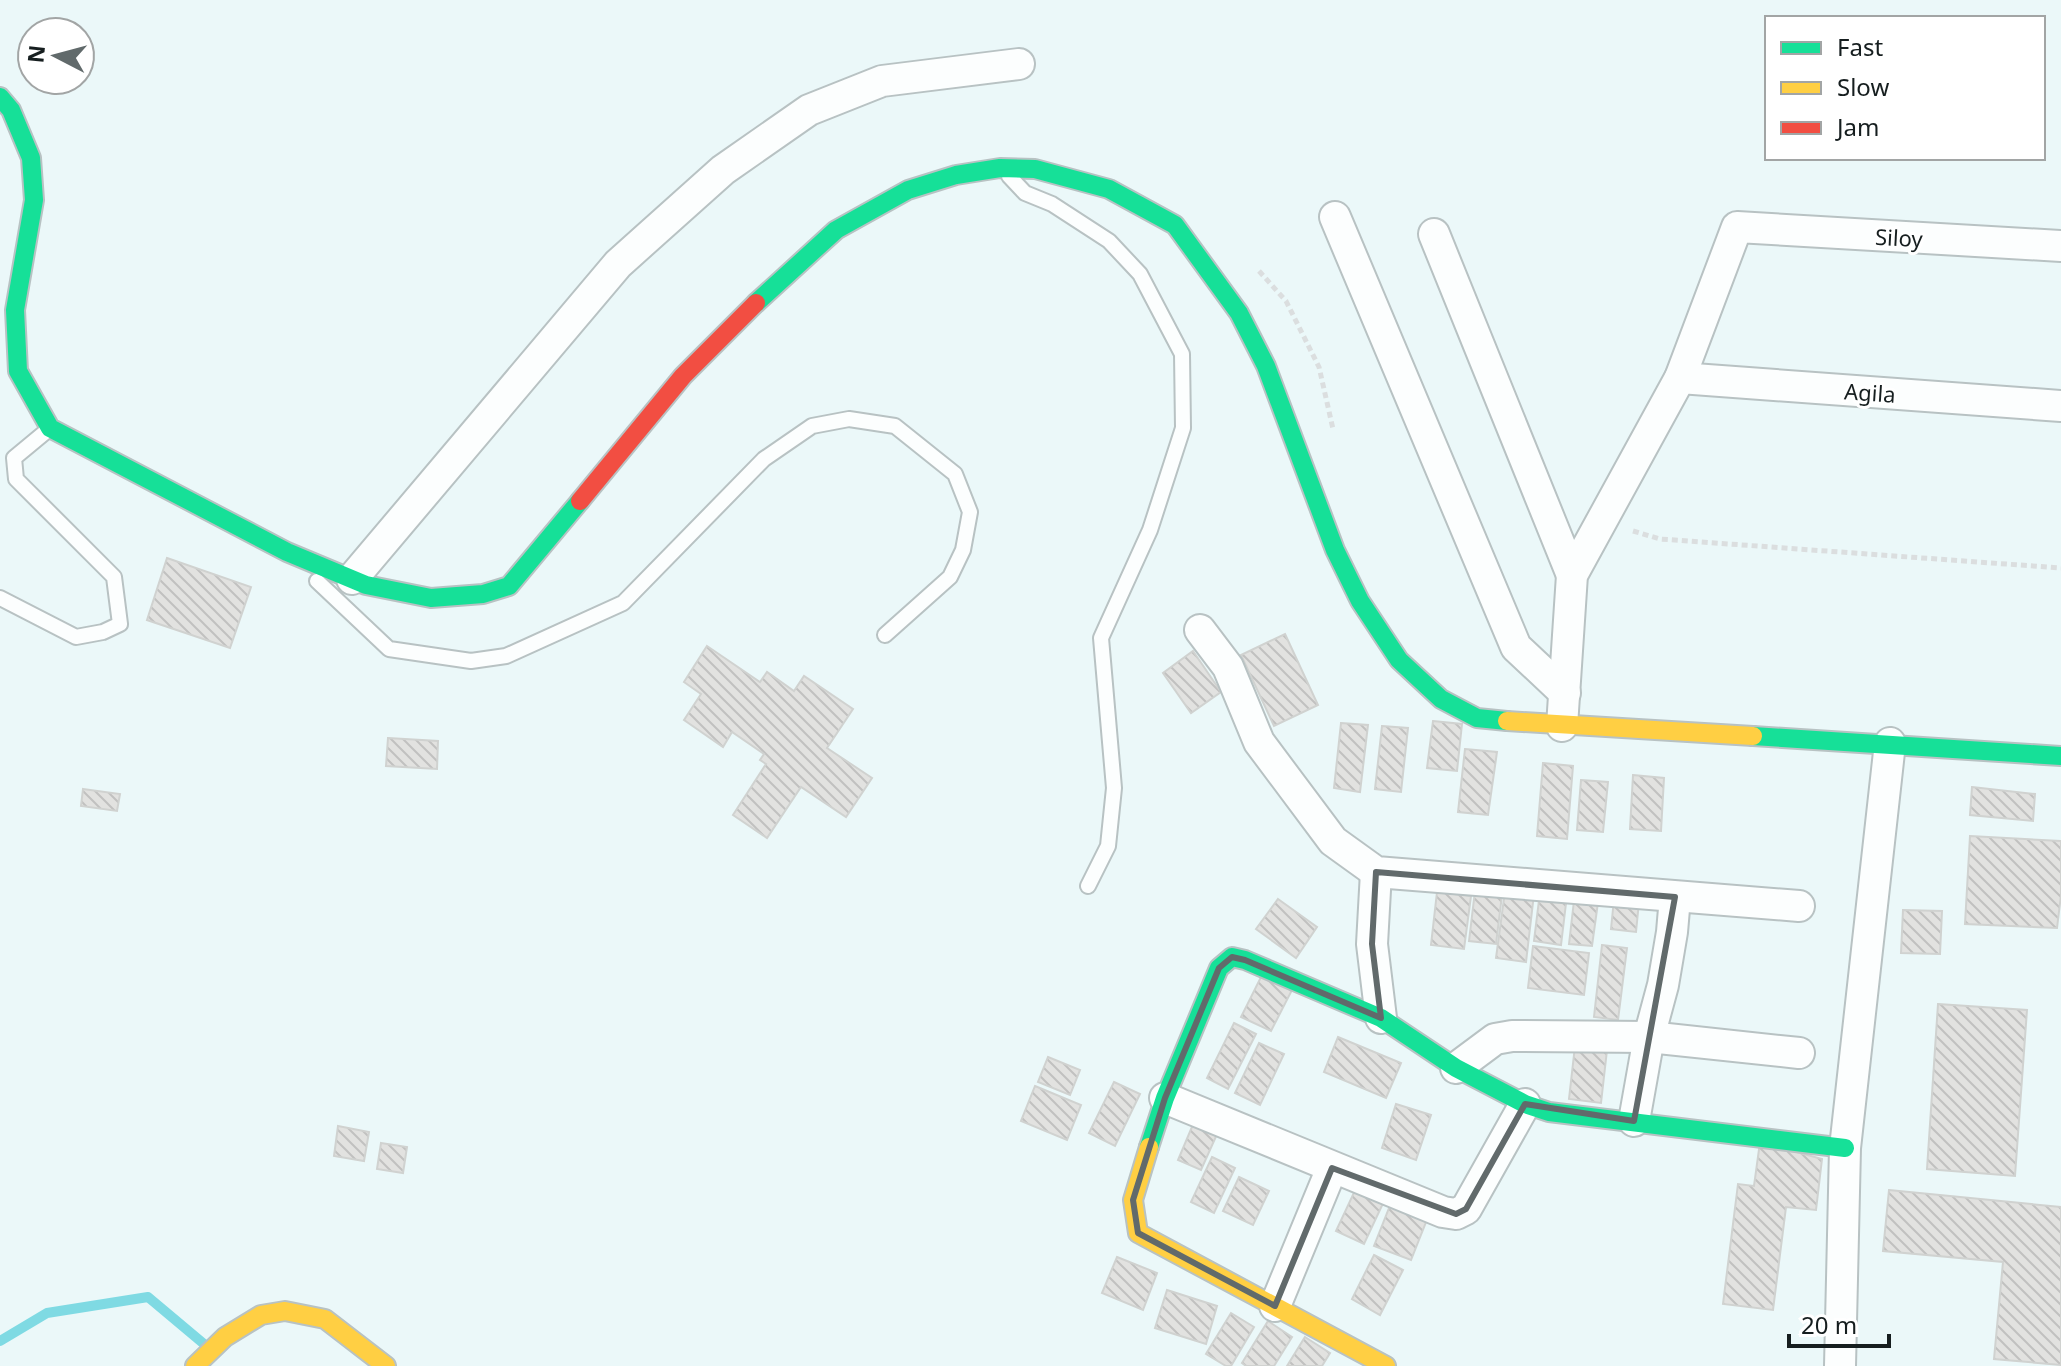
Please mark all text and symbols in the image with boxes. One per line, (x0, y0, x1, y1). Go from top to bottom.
north arrow (16, 16, 96, 96)
legend (1765, 16, 2045, 160)
text: Fast (1837, 30, 1883, 63)
text: N (19, 43, 51, 64)
text: Slow (1837, 70, 1889, 103)
text: Jam (1835, 110, 1879, 143)
street label: Siloy (1874, 221, 1924, 253)
street label: Agila (1843, 375, 1897, 409)
scale bar (1789, 1298, 1889, 1348)
text: 20 m (1801, 1308, 1857, 1341)

